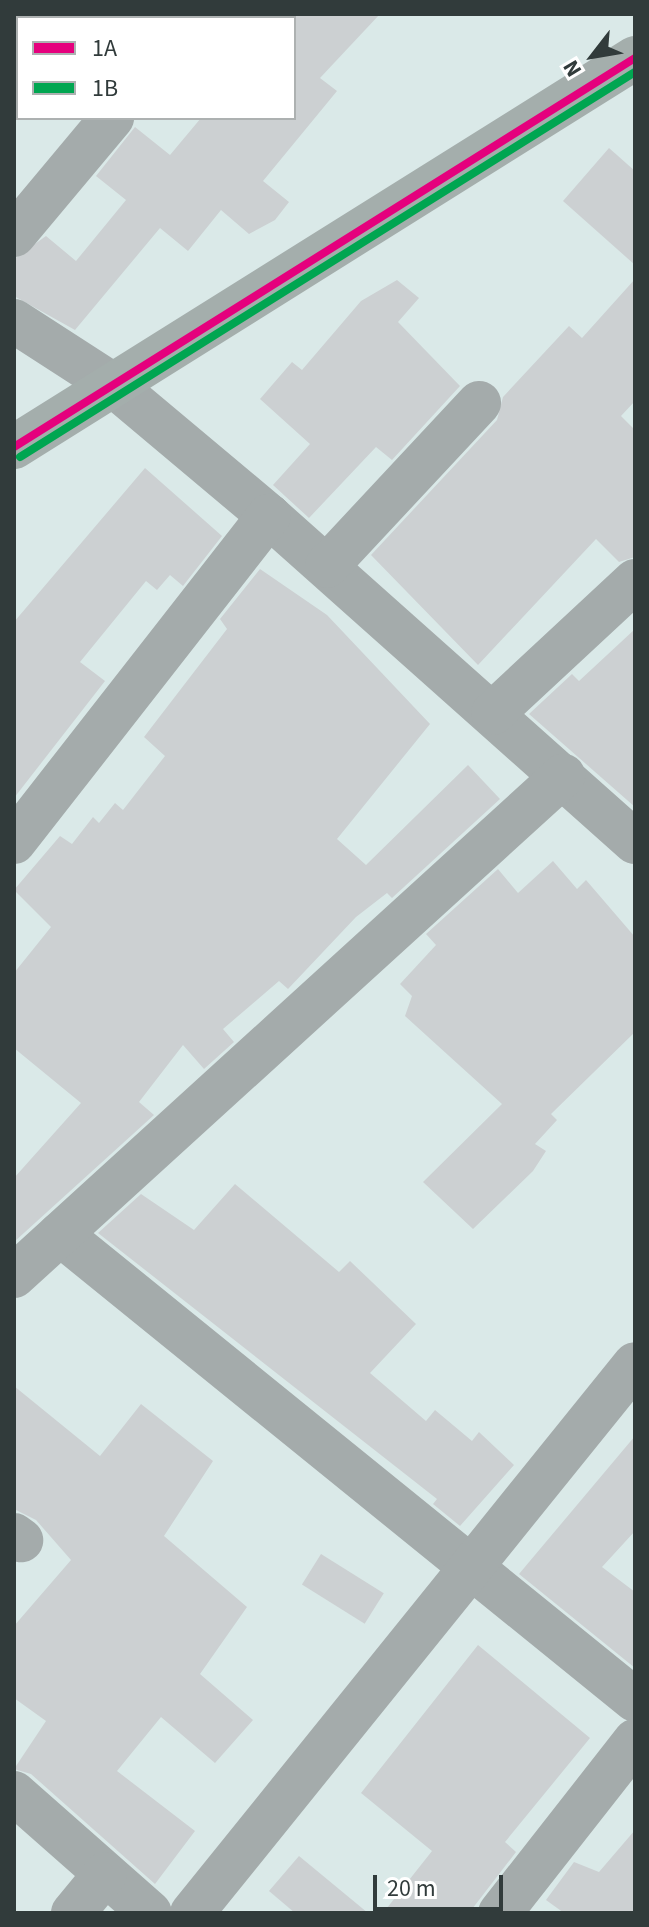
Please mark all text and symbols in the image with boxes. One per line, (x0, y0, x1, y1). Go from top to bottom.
legend (16, 16, 296, 120)
north arrow (553, 16, 633, 96)
text: 1A (92, 31, 117, 66)
text: N (555, 54, 590, 83)
text: 1B (92, 71, 118, 106)
scale bar (377, 1859, 507, 1909)
text: 20 m (387, 1871, 436, 1906)

